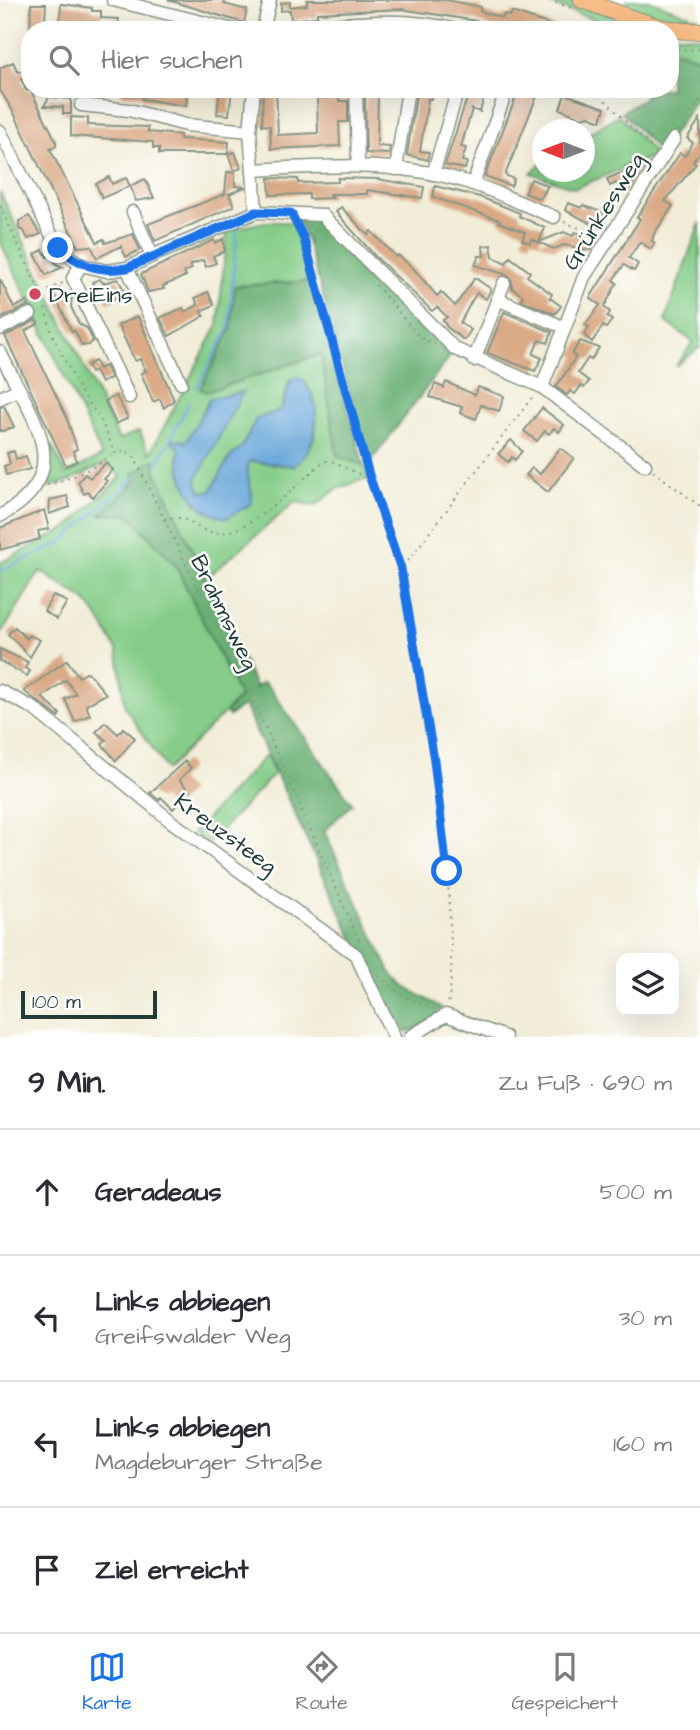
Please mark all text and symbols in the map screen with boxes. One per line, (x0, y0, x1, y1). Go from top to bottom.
search box (21, 21, 679, 98)
icon: search (45, 41, 83, 79)
text: Hier suchen (101, 42, 242, 78)
north arrow (532, 119, 595, 182)
street label: Grünkesweg (555, 147, 654, 277)
route end (42, 232, 73, 263)
place label: DreiEins (49, 279, 133, 311)
marker: DreiEins (27, 286, 43, 302)
street label: Brahmsweg (182, 549, 266, 676)
street label: Kreuzsteeg (167, 786, 283, 883)
route start (431, 855, 462, 886)
map controls (616, 953, 679, 1016)
button: layers (616, 953, 679, 1016)
scale bar (21, 988, 158, 1020)
text: 100 m (32, 989, 81, 1016)
text: 9 Min. (28, 1062, 106, 1104)
text: Zu Fuß · 690 m (498, 1067, 672, 1099)
icon: ahead (28, 1173, 66, 1211)
text: Geradeaus (95, 1174, 222, 1210)
text: 500 m (600, 1176, 672, 1208)
text: Links abbiegen (95, 1284, 270, 1320)
icon: left (28, 1299, 66, 1337)
text: 30 m (619, 1302, 672, 1334)
text: Greifswalder Weg (95, 1320, 291, 1352)
text: Links abbiegen (95, 1410, 270, 1446)
icon: left (28, 1425, 66, 1463)
text: 160 m (613, 1428, 672, 1460)
text: Magdeburger Straße (95, 1446, 323, 1478)
icon: arrive (28, 1551, 66, 1589)
text: Ziel erreicht (95, 1552, 249, 1588)
tab: Karte (82, 1648, 132, 1717)
tab: Route (296, 1648, 347, 1717)
tab: Gespeichert (511, 1648, 618, 1717)

